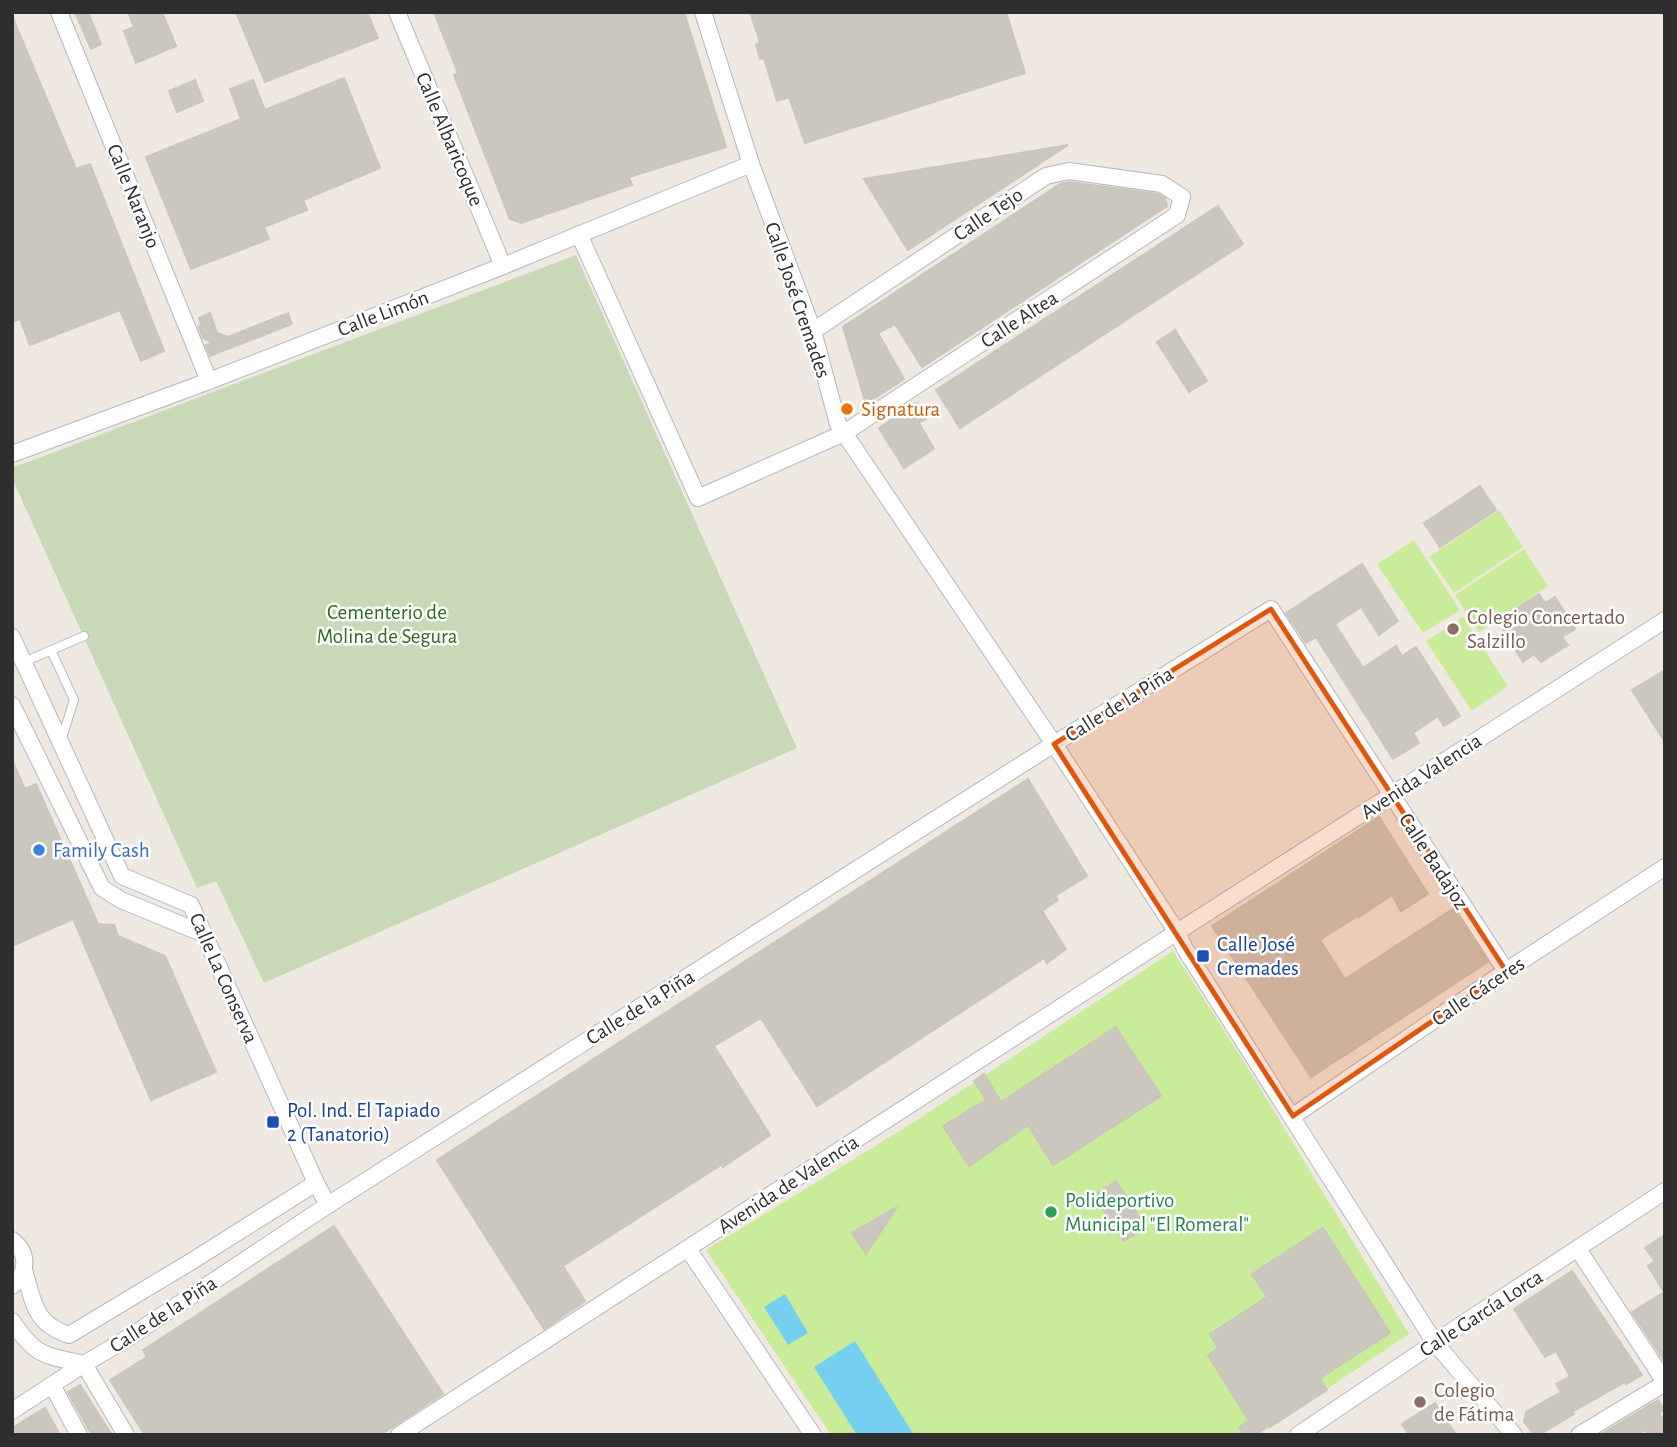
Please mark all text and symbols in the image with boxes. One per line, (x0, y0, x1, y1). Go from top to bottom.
street label: Calle Albaricoque (412, 69, 487, 209)
street label: Calle Naranjo (103, 141, 164, 251)
street label: Calle Tejo (950, 184, 1027, 245)
street label: Calle José Cremades (761, 220, 834, 381)
street label: Calle Limón (335, 287, 432, 340)
street label: Calle Altea (977, 287, 1062, 352)
place label: Signatura (861, 399, 941, 420)
marker: Signatura (839, 401, 855, 417)
park label: Cementerio de Molina de Segura (317, 602, 458, 647)
place label: Colegio Concertado Salzillo (1467, 607, 1625, 652)
marker: Colegio Concertado Salzillo (1445, 621, 1461, 637)
street label: Calle de la Piña (1062, 663, 1177, 746)
street label: Avenida Valencia (1357, 730, 1486, 823)
street label: Calle Badajoz (1395, 809, 1472, 913)
place label: Family Cash (53, 840, 150, 861)
marker: Family Cash (31, 842, 47, 858)
street label: Calle La Conserva (185, 910, 262, 1047)
place label: Calle José Cremades (1217, 934, 1299, 979)
marker: Calle José Cremades (1195, 948, 1211, 964)
street label: Calle Cáceres (1428, 953, 1528, 1030)
street label: Calle de la Piña (583, 966, 698, 1049)
place label: Pol. Ind. El Tapiado 2 (Tanatorio) (287, 1100, 440, 1145)
marker: Pol. Ind. El Tapiado 2 (Tanatorio) (265, 1114, 281, 1130)
street label: Avenida de Valencia (714, 1131, 863, 1238)
place label: Polideportivo Municipal "El Romeral" (1065, 1190, 1249, 1235)
marker: Polideportivo Municipal "El Romeral" (1043, 1204, 1059, 1220)
street label: Calle García Lorca (1416, 1266, 1547, 1361)
street label: Calle de la Piña (106, 1272, 221, 1357)
place label: Colegio de Fátima (1434, 1380, 1515, 1425)
marker: Colegio de Fátima (1412, 1394, 1428, 1410)

